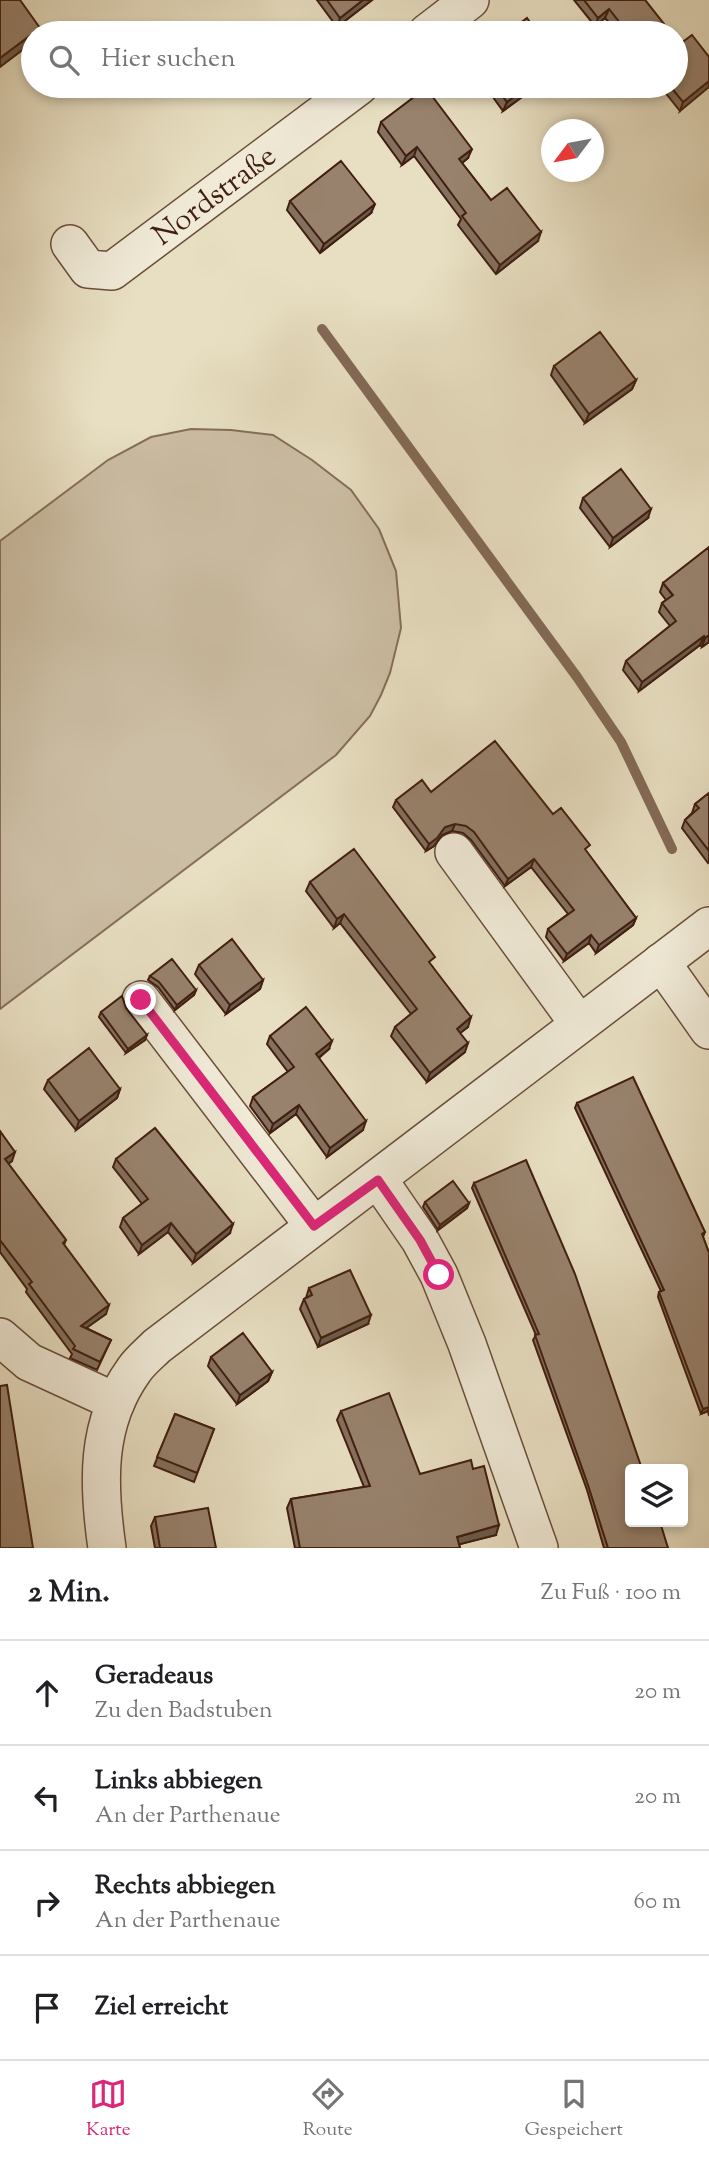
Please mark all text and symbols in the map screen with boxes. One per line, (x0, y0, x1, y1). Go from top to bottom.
search box (21, 21, 688, 98)
icon: search (45, 41, 83, 79)
text: Hier suchen (101, 41, 236, 78)
north arrow (541, 119, 604, 182)
street label: Nordstraße (144, 136, 286, 258)
route end (125, 984, 156, 1015)
route start (423, 1259, 454, 1290)
map controls (625, 1464, 688, 1527)
button: layers (625, 1464, 688, 1527)
text: 2 Min. (28, 1572, 110, 1615)
text: Zu Fuß · 100 m (541, 1577, 681, 1610)
text: Geradeaus (95, 1658, 213, 1695)
icon: ahead (28, 1674, 66, 1712)
text: 20 m (634, 1676, 681, 1709)
text: Zu den Badstuben (95, 1695, 273, 1728)
text: Links abbiegen (95, 1763, 263, 1800)
icon: left (28, 1779, 66, 1817)
text: 20 m (634, 1781, 681, 1814)
text: An der Parthenaue (95, 1800, 280, 1833)
text: Rechts abbiegen (95, 1868, 276, 1905)
icon: right (28, 1884, 66, 1922)
text: 60 m (633, 1886, 681, 1919)
text: An der Parthenaue (95, 1905, 280, 1938)
icon: arrive (28, 1989, 66, 2027)
text: Ziel erreicht (95, 1989, 228, 2026)
tab: Karte (86, 2075, 131, 2144)
tab: Route (303, 2075, 352, 2144)
tab: Gespeichert (524, 2075, 623, 2144)

